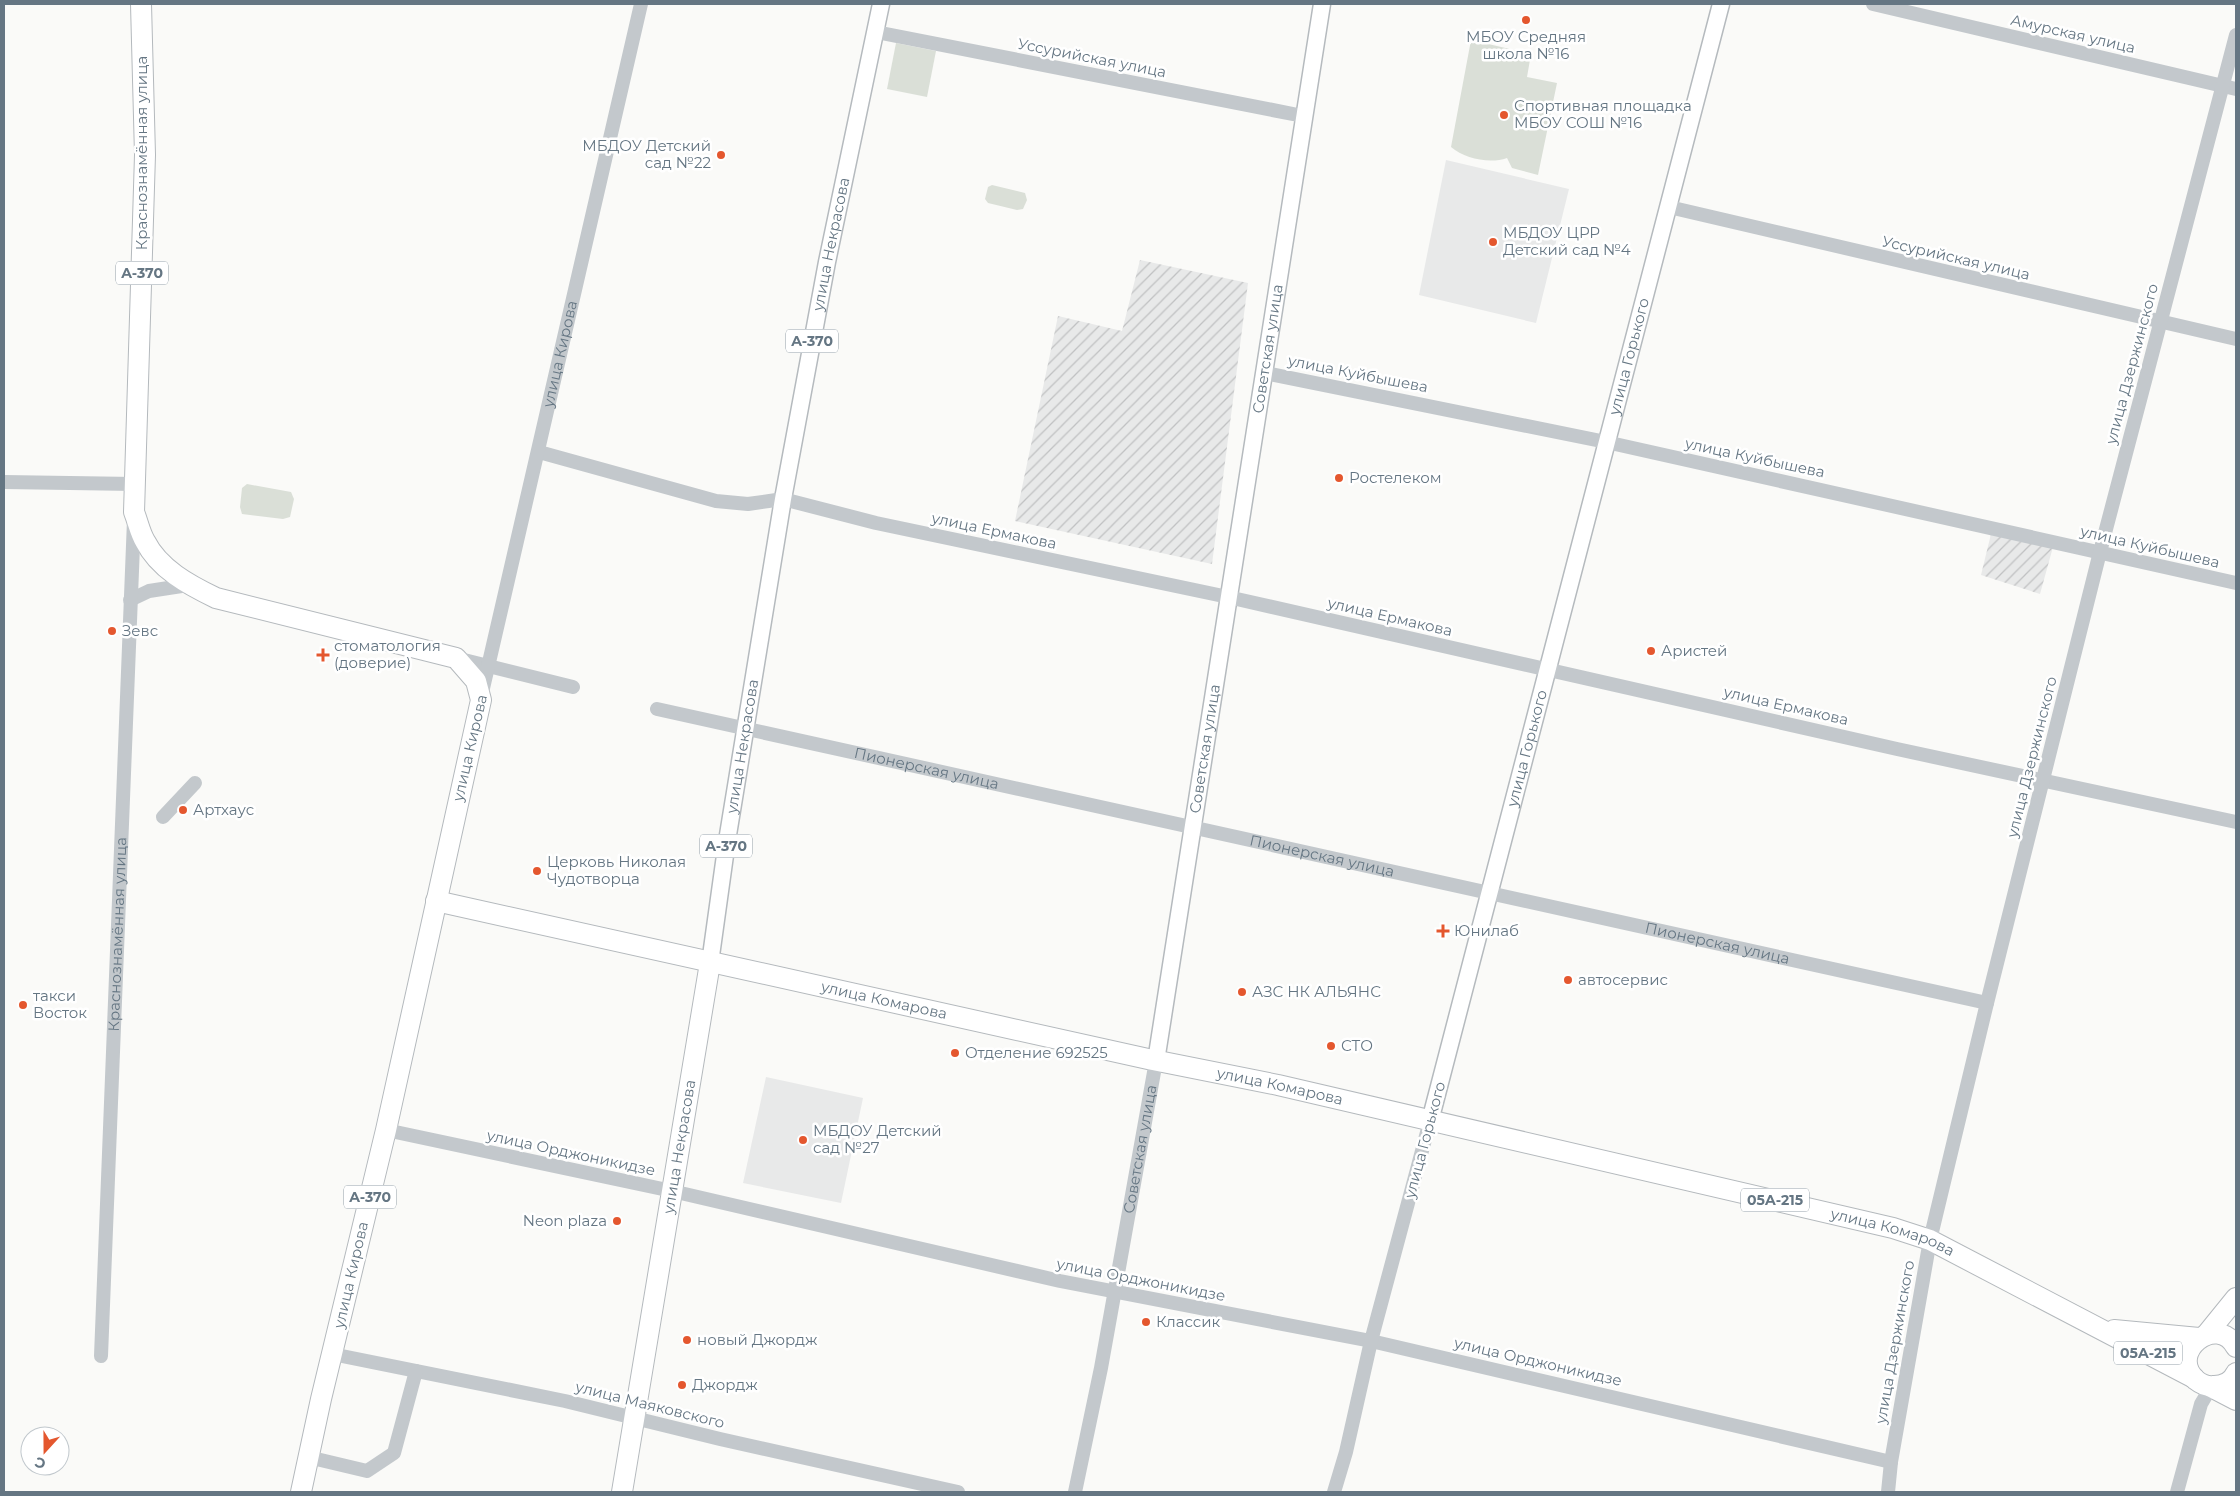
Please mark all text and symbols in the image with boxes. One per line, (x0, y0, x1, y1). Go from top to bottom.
street label: Амурская улица (2009, 10, 2137, 57)
marker: МБОУ Средняя школа №16 (1520, 14, 1532, 26)
place label: МБОУ Средняя школа №16 (1466, 27, 1586, 63)
street label: Уссурийская улица (1016, 34, 1168, 81)
street label: Краснознамённая улица (132, 56, 151, 250)
place label: Спортивная площадка МБОУ СОШ №16 (1514, 96, 1692, 132)
marker: Спортивная площадка МБОУ СОШ №16 (1498, 109, 1510, 121)
place label: МБДОУ Детский сад №22 (582, 136, 711, 172)
marker: МБДОУ Детский сад №22 (715, 149, 727, 161)
street label: улица Некрасова (808, 176, 853, 314)
place label: МБДОУ ЦРР Детский сад №4 (1503, 223, 1631, 259)
street label: Уссурийская улица (1880, 231, 2032, 284)
marker: МБДОУ ЦРР Детский сад №4 (1487, 236, 1499, 248)
road number: А-370 (116, 262, 168, 284)
street label: улица Дзержинского (2101, 281, 2162, 447)
street label: Советская улица (1248, 283, 1287, 415)
street label: улица Горького (1604, 296, 1653, 418)
street label: улица Кирова (538, 299, 581, 410)
road number: А-370 (786, 330, 838, 352)
street label: улица Куйбышева (1285, 350, 1430, 396)
street label: улица Куйбышева (1683, 433, 1827, 482)
place label: Ростелеком (1349, 468, 1442, 487)
marker: Ростелеком (1333, 472, 1345, 484)
street label: улица Ермакова (929, 508, 1058, 553)
street label: улица Куйбышева (2078, 521, 2222, 572)
street label: улица Ермакова (1325, 593, 1454, 640)
place label: Зевс (122, 621, 158, 640)
marker: Зевс (106, 625, 118, 637)
place label: стоматология (доверие) (334, 636, 441, 672)
place label: Аристей (1661, 641, 1727, 660)
marker: Аристей (1645, 645, 1657, 657)
marker: стоматология (доверие) (316, 648, 330, 662)
street label: улица Дзержинского (2002, 674, 2061, 840)
street label: улица Некрасова (721, 678, 762, 816)
street label: улица Ермакова (1721, 682, 1850, 729)
street label: Советская улица (1185, 683, 1224, 815)
street label: улица Горького (1502, 688, 1551, 810)
street label: улица Кирова (448, 693, 491, 804)
street label: Пионерская улица (852, 743, 1001, 793)
place label: Артхаус (193, 800, 254, 819)
marker: Артхаус (177, 804, 189, 816)
street label: Пионерская улица (1248, 830, 1396, 881)
road number: А-370 (700, 834, 752, 858)
street label: Краснознамённая улица (104, 837, 130, 1032)
place label: Церковь Николая Чудотворца (547, 852, 686, 888)
marker: Церковь Николая Чудотворца (531, 865, 543, 877)
street label: Пионерская улица (1643, 918, 1792, 968)
place label: Юнилаб (1454, 921, 1519, 940)
marker: Юнилаб (1436, 924, 1450, 938)
place label: автосервис (1578, 970, 1668, 989)
marker: автосервис (1562, 974, 1574, 986)
street label: улица Комарова (818, 977, 949, 1023)
place label: АЗС НК АЛЬЯНС (1252, 982, 1381, 1001)
place label: такси Восток (33, 986, 87, 1022)
marker: АЗС НК АЛЬЯНС (1236, 986, 1248, 998)
marker: такси Восток (17, 999, 29, 1011)
place label: СТО (1341, 1036, 1373, 1055)
marker: СТО (1325, 1040, 1337, 1052)
place label: Отделение 692525 (965, 1043, 1108, 1062)
marker: Отделение 692525 (949, 1047, 961, 1059)
street label: улица Комарова (1214, 1063, 1345, 1109)
street label: улица Некрасова (658, 1078, 699, 1216)
street label: улица Горького (1400, 1079, 1449, 1201)
street label: Советская улица (1119, 1083, 1161, 1215)
place label: МБДОУ Детский сад №27 (813, 1121, 942, 1157)
street label: улица Орджоникидзе (484, 1125, 657, 1180)
marker: МБДОУ Детский сад №27 (797, 1134, 809, 1146)
road number: А-370 (344, 1186, 396, 1208)
road number: 05А-215 (1741, 1188, 1809, 1212)
street label: улица Комарова (1828, 1204, 1958, 1260)
place label: Neon plaza (523, 1211, 607, 1230)
marker: Neon plaza (611, 1215, 623, 1227)
street label: улица Кирова (329, 1220, 372, 1331)
street label: улица Орджоникидзе (1054, 1254, 1227, 1305)
street label: улица Дзержинского (1871, 1259, 1918, 1426)
place label: Классик (1156, 1312, 1221, 1331)
marker: Классик (1140, 1316, 1152, 1328)
place label: новый Джордж (697, 1330, 818, 1349)
street label: улица Орджоникидзе (1451, 1333, 1624, 1390)
marker: новый Джордж (681, 1334, 693, 1346)
road number: 05А-215 (2114, 1342, 2182, 1365)
place label: Джордж (692, 1375, 758, 1394)
street label: улица Маяковского (573, 1377, 727, 1432)
marker: Джордж (676, 1379, 688, 1391)
north arrow (20, 1426, 70, 1476)
text: С (32, 1453, 48, 1473)

